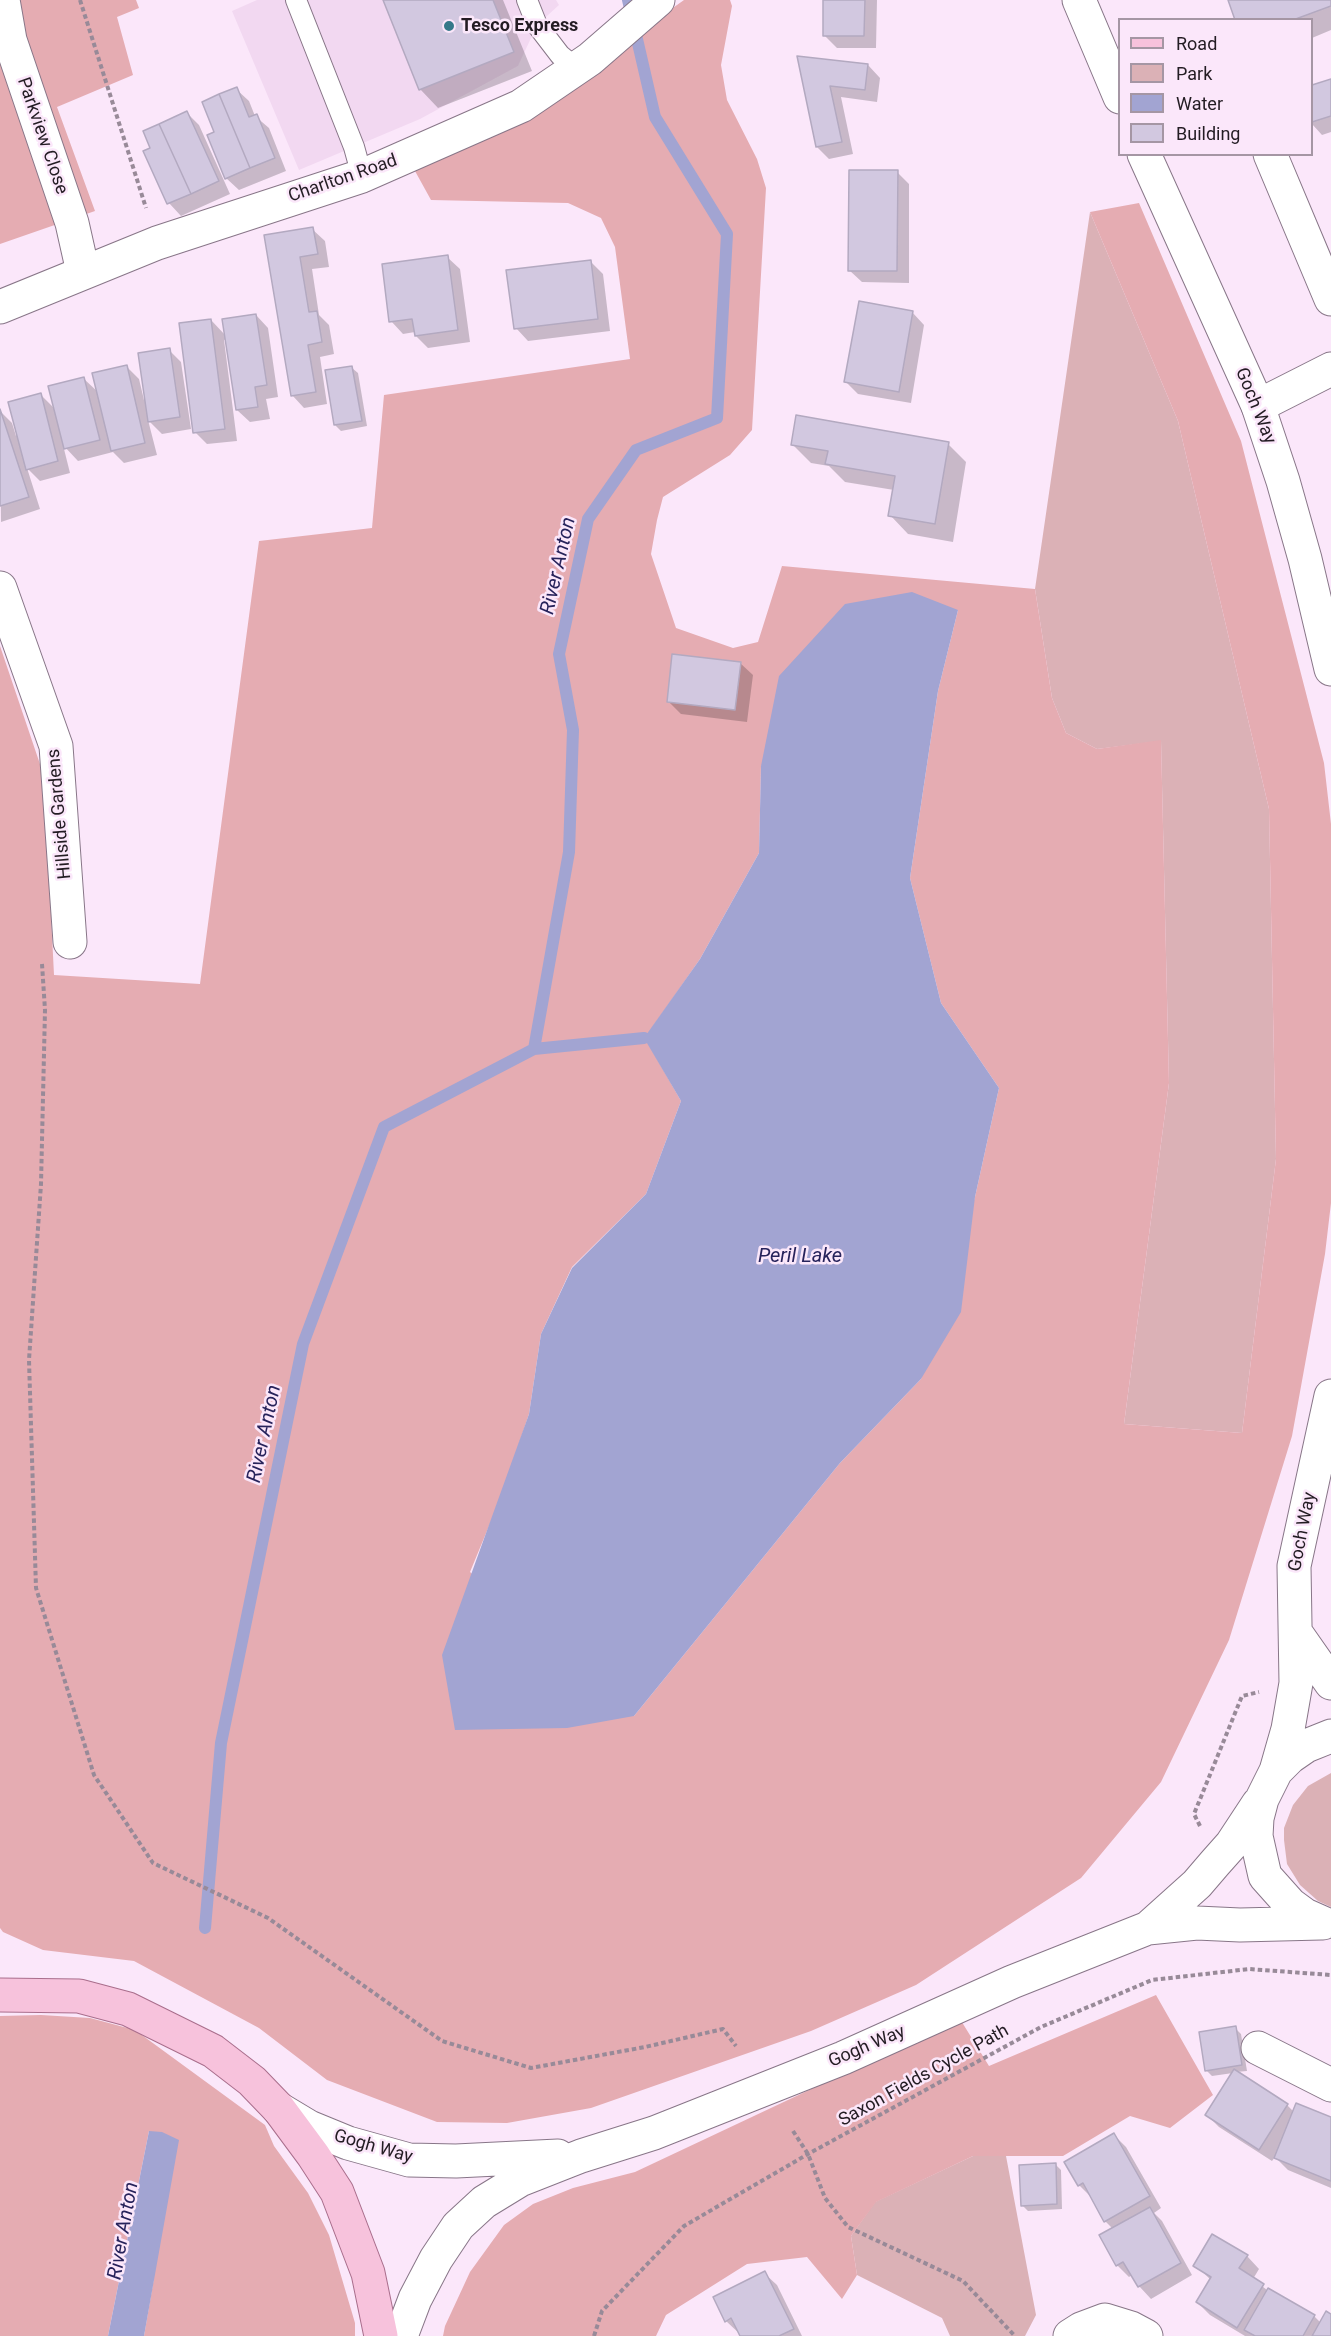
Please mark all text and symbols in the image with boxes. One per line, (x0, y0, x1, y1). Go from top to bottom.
place label: Tesco Express (461, 15, 578, 37)
legend (1118, 18, 1313, 156)
marker: Tesco Express (442, 19, 456, 33)
text: Road (1176, 33, 1217, 54)
text: Park (1176, 63, 1212, 84)
street label: Parkview Close (12, 75, 72, 197)
text: Water (1176, 93, 1223, 114)
text: Building (1176, 123, 1240, 144)
street label: Charlton Road (286, 150, 400, 208)
street label: Goch Way (1230, 365, 1280, 447)
water label: River Anton (536, 515, 582, 617)
street label: Hillside Gardens (44, 748, 76, 880)
water label: Peril Lake (758, 1245, 842, 1269)
water label: River Anton (243, 1383, 287, 1485)
street label: Goch Way (1285, 1491, 1321, 1573)
street label: Saxon Fields Cycle Path (835, 2020, 1013, 2132)
street label: Gogh Way (826, 2021, 908, 2073)
street label: Gogh Way (331, 2125, 415, 2169)
water label: River Anton (104, 2180, 144, 2282)

